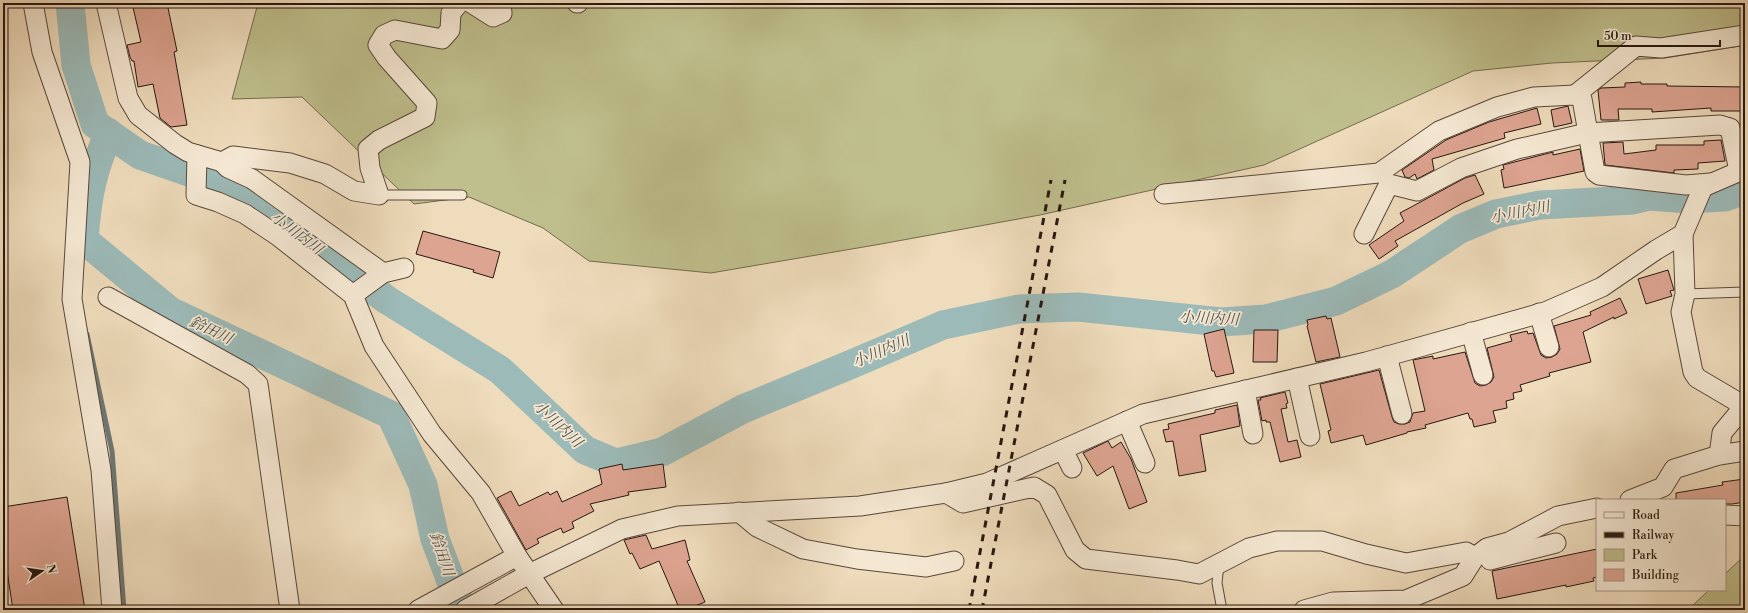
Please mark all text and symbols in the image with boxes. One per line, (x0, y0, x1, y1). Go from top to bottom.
scale bar (1598, 22, 1720, 48)
text: 50 m (1604, 29, 1632, 44)
water label: 小川内川 (1489, 197, 1553, 228)
water label: 小川内川 (267, 208, 328, 260)
water label: 小川内川 (1179, 307, 1241, 330)
water label: 鈴田川 (186, 312, 237, 349)
water label: 小川内川 (850, 330, 914, 372)
water label: 小川内川 (529, 397, 588, 453)
legend (1596, 499, 1726, 591)
text: Road (1632, 508, 1660, 523)
text: Railway (1632, 528, 1674, 543)
water label: 鈴田川 (425, 530, 458, 580)
text: Park (1632, 548, 1658, 563)
north arrow (22, 551, 62, 591)
text: N (43, 563, 59, 575)
text: Building (1631, 568, 1680, 583)

